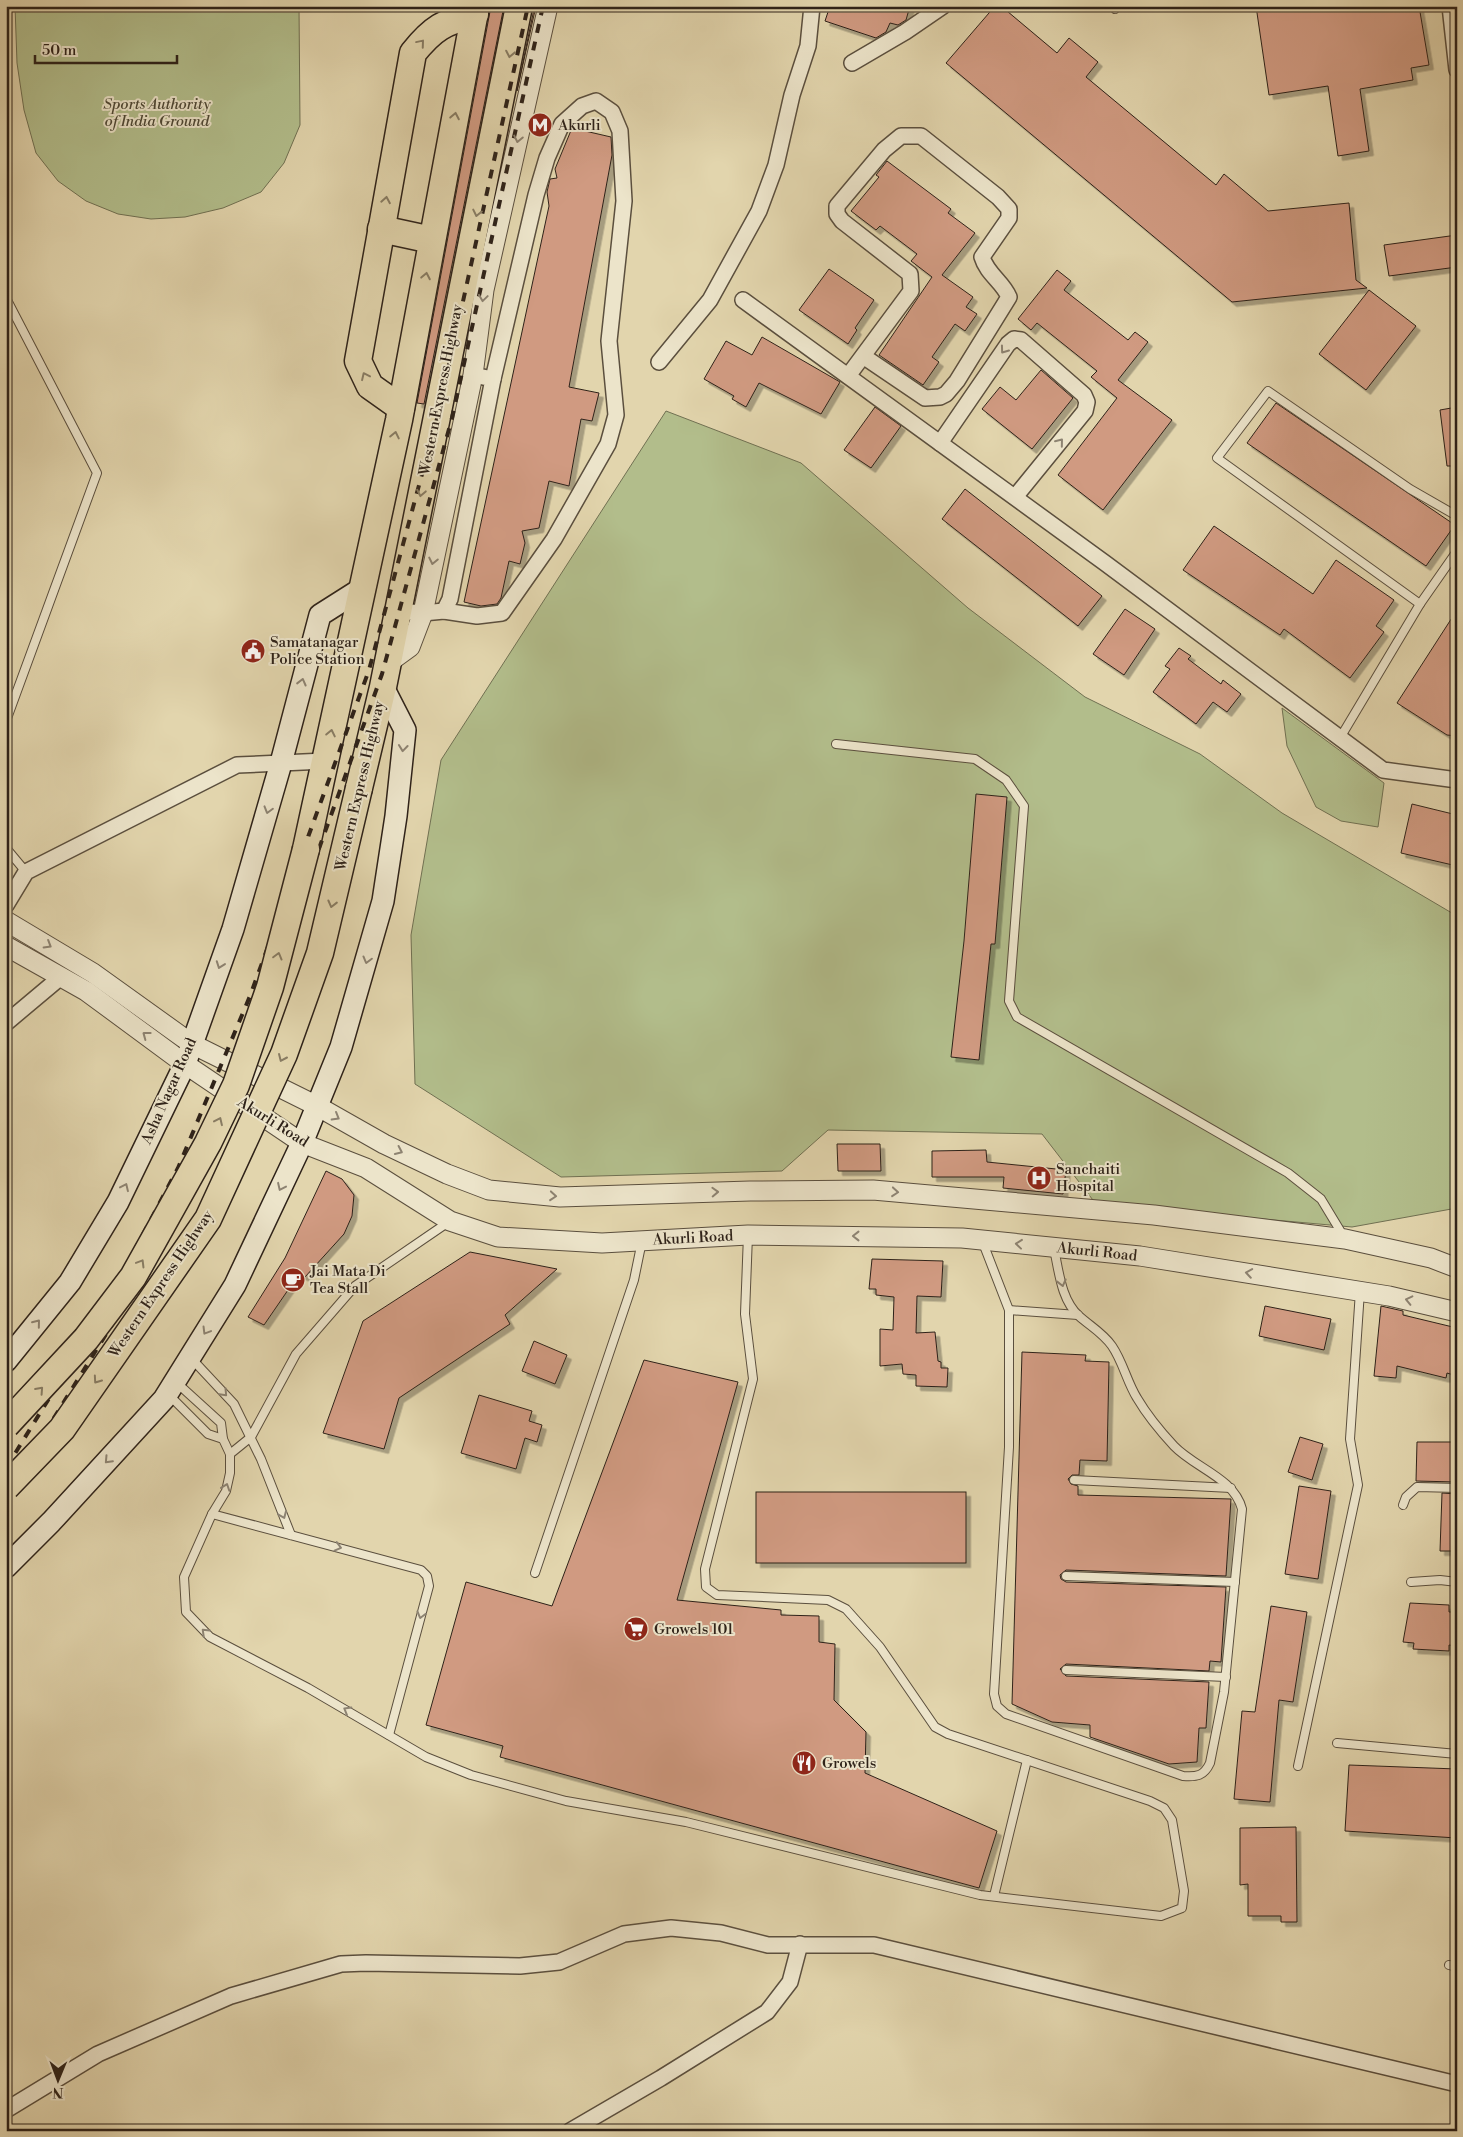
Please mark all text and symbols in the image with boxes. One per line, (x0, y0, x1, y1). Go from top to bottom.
scale bar (35, 32, 178, 64)
one-way arrow (415, 40, 423, 49)
text: 50 m (42, 41, 76, 60)
one-way arrow (505, 50, 515, 58)
park label: Sports Authority of India Ground (103, 95, 212, 131)
one-way arrow (450, 111, 460, 120)
metro station icon: Akurli (527, 112, 553, 138)
place label: Akurli (557, 116, 601, 135)
one-way arrow (514, 135, 524, 144)
one-way arrow (381, 196, 391, 205)
one-way arrow (472, 209, 483, 218)
one-way arrow (420, 271, 430, 280)
one-way arrow (478, 294, 489, 302)
street label: Western Express Highway (415, 302, 467, 478)
one-way arrow (1001, 344, 1010, 354)
one-way arrow (361, 372, 372, 381)
one-way arrow (389, 431, 400, 440)
one-way arrow (1054, 439, 1062, 448)
one-way arrow (416, 488, 427, 497)
one-way arrow (429, 556, 439, 565)
place label: Samatanagar Police Station (270, 633, 365, 669)
public building icon: Samatanagar Police Station (240, 638, 266, 664)
one-way arrow (296, 678, 307, 687)
street label: Western Express Highway (331, 698, 389, 874)
one-way arrow (325, 728, 336, 737)
one-way arrow (398, 744, 409, 752)
one-way arrow (263, 806, 273, 814)
one-way arrow (327, 899, 338, 908)
one-way arrow (43, 939, 52, 949)
one-way arrow (272, 951, 283, 960)
one-way arrow (363, 955, 373, 963)
one-way arrow (216, 961, 226, 969)
one-way arrow (143, 1032, 152, 1040)
street label: Asha Nagar Road (137, 1034, 201, 1148)
one-way arrow (278, 1053, 289, 1062)
street label: Akurli Road (233, 1092, 313, 1152)
one-way arrow (331, 1111, 340, 1121)
one-way arrow (213, 1117, 223, 1126)
one-way arrow (394, 1145, 403, 1155)
place label: Sanchaiti Hospital (1056, 1160, 1120, 1196)
hospital icon: Sanchaiti Hospital (1026, 1165, 1052, 1191)
one-way arrow (277, 1182, 287, 1191)
one-way arrow (119, 1183, 129, 1192)
one-way arrow (712, 1186, 720, 1197)
one-way arrow (891, 1186, 899, 1197)
one-way arrow (549, 1190, 557, 1201)
street label: Western Express Highway (104, 1206, 218, 1362)
street label: Akurli Road (651, 1226, 734, 1250)
one-way arrow (852, 1231, 860, 1241)
one-way arrow (1014, 1238, 1022, 1249)
street label: Akurli Road (1055, 1238, 1139, 1266)
one-way arrow (135, 1260, 145, 1269)
place label: Jai Mata Di Tea Stall (309, 1262, 386, 1298)
cafe icon: Jai Mata Di Tea Stall (280, 1267, 306, 1293)
one-way arrow (1245, 1269, 1253, 1279)
one-way arrow (1056, 1278, 1067, 1287)
one-way arrow (1405, 1295, 1414, 1306)
one-way arrow (31, 1320, 39, 1329)
one-way arrow (203, 1326, 213, 1335)
one-way arrow (94, 1374, 103, 1384)
one-way arrow (34, 1387, 43, 1396)
one-way arrow (218, 1387, 227, 1396)
one-way arrow (105, 1454, 114, 1463)
one-way arrow (220, 1483, 230, 1491)
one-way arrow (277, 1510, 288, 1519)
one-way arrow (334, 1542, 342, 1552)
one-way arrow (416, 1610, 427, 1619)
supermarket icon: Growels 101 (623, 1616, 649, 1642)
place label: Growels 101 (654, 1620, 734, 1639)
one-way arrow (202, 1628, 211, 1637)
one-way arrow (343, 1707, 352, 1717)
restaurant icon: Growels (791, 1750, 817, 1776)
place label: Growels (822, 1754, 876, 1773)
north arrow (32, 2054, 82, 2104)
text: N (52, 2083, 63, 2101)

